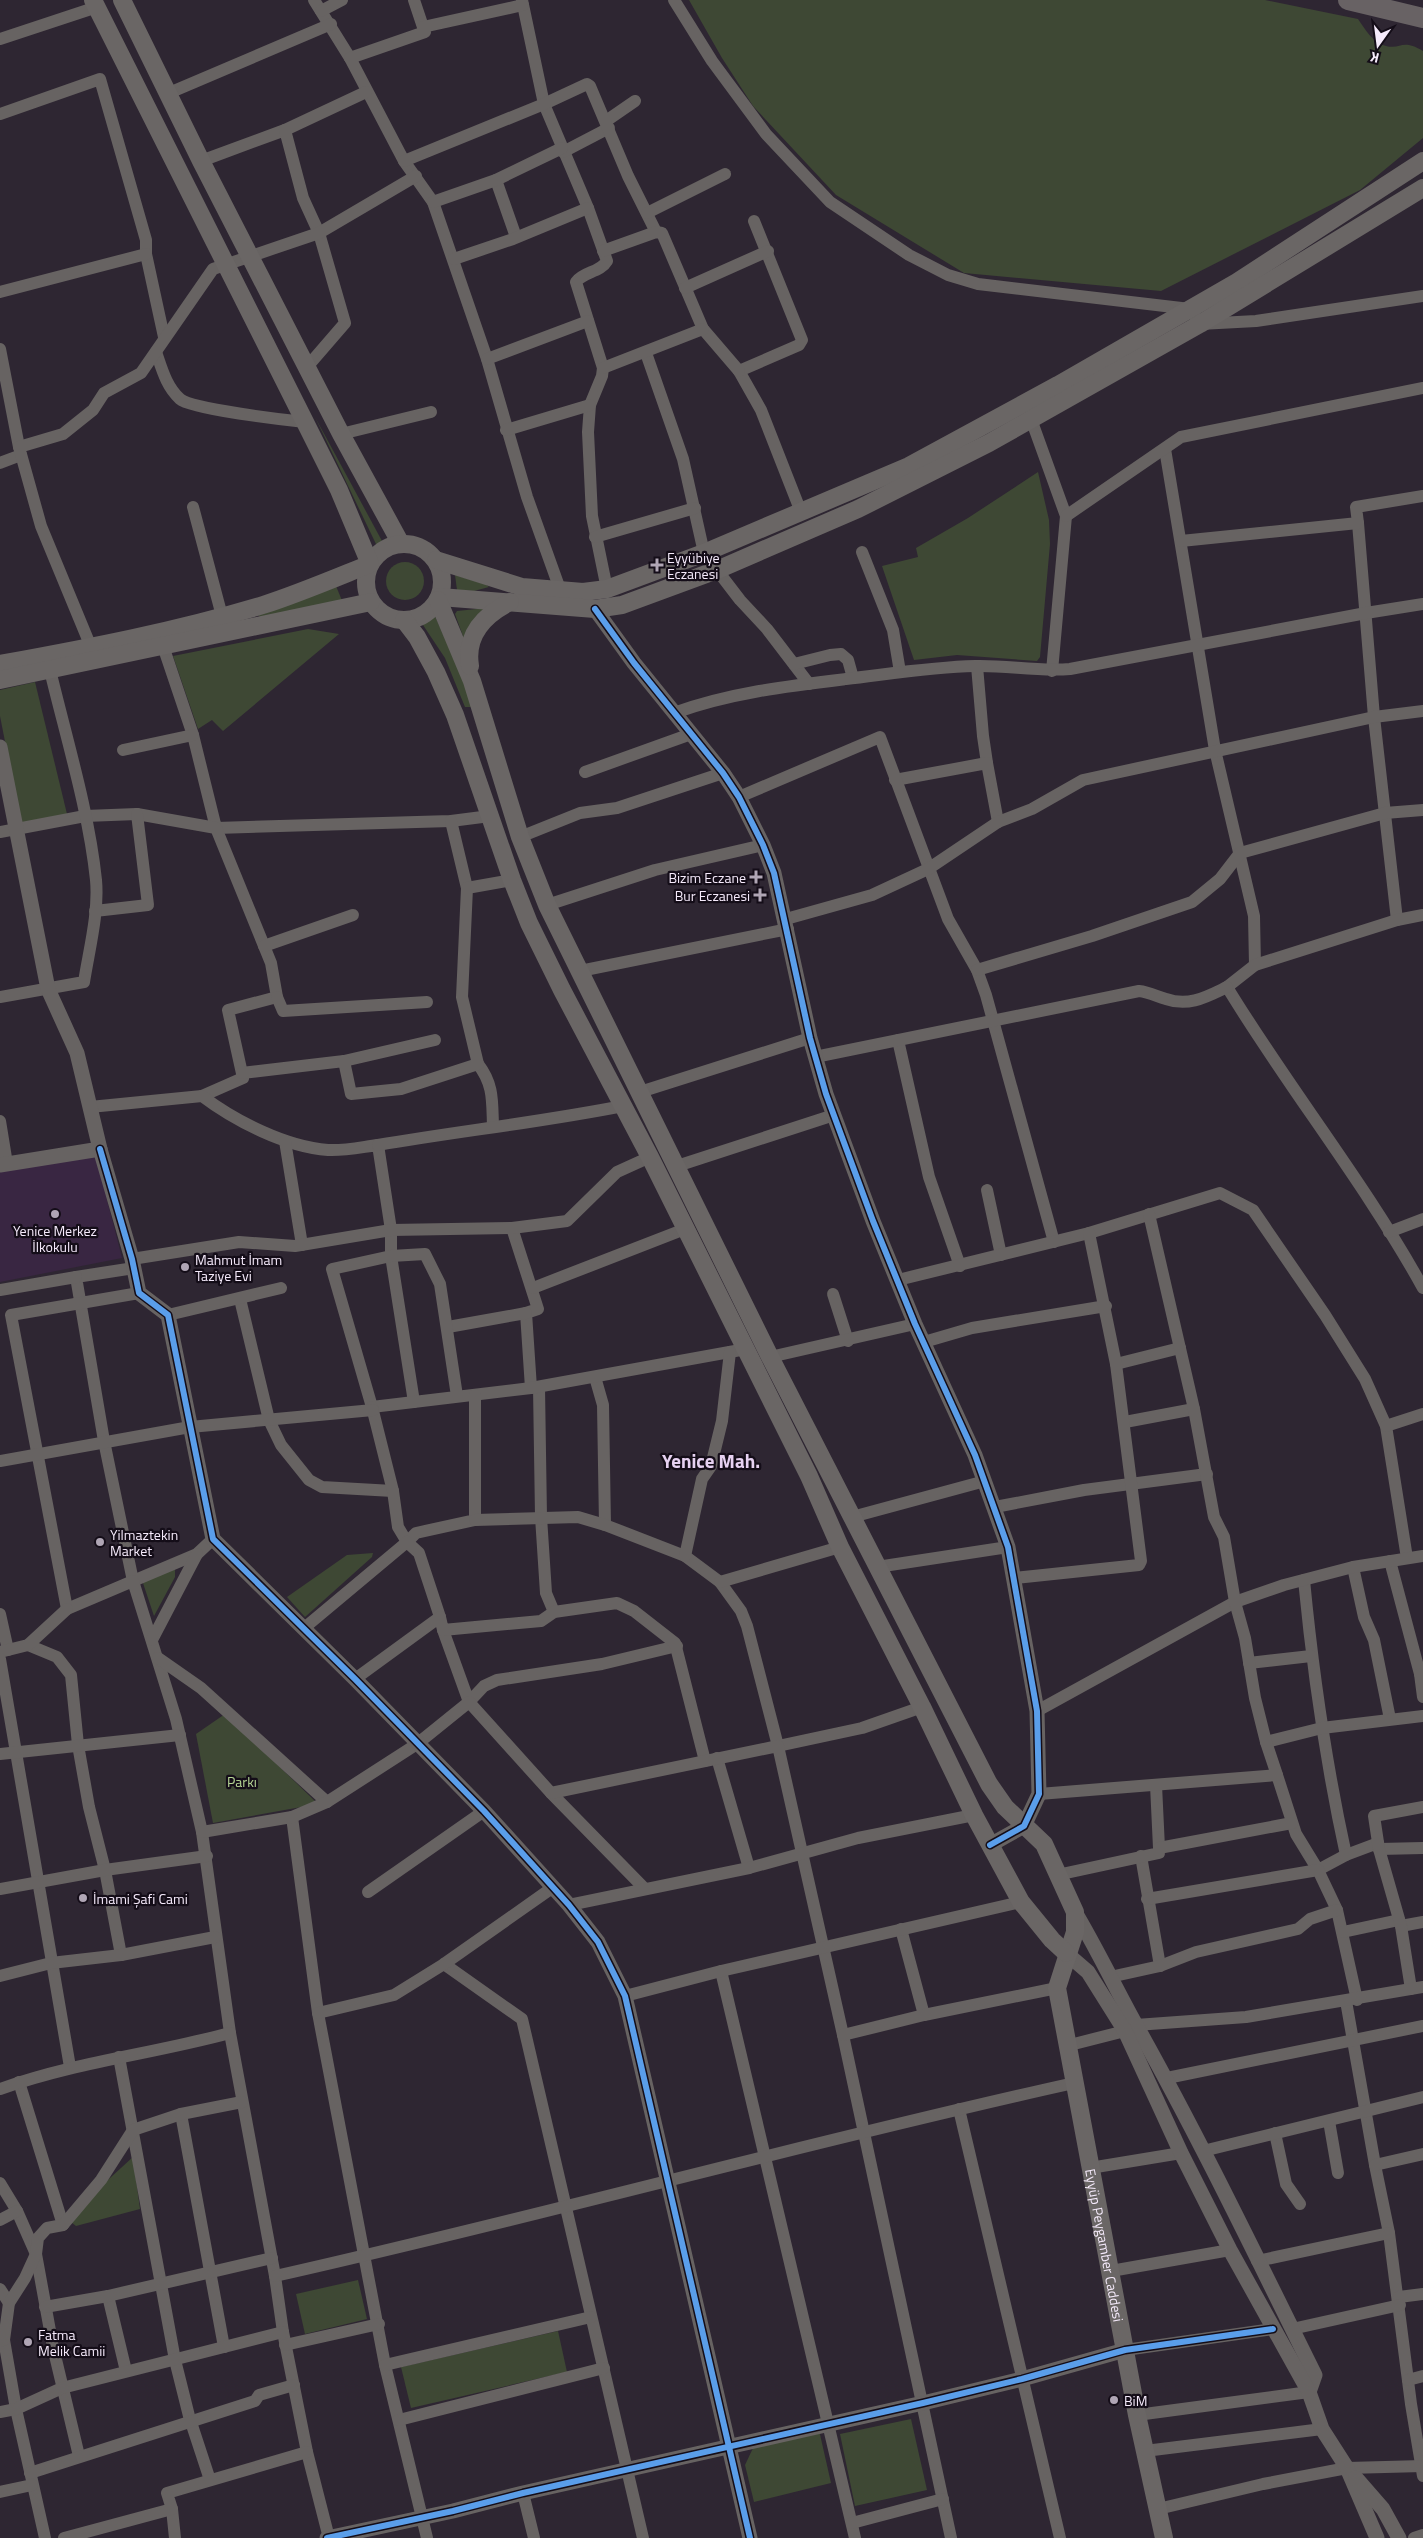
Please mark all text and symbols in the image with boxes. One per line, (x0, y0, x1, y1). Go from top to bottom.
north arrow (1353, 20, 1403, 70)
text: K (1367, 47, 1381, 69)
place label: Eyyübiye Eczanesi (667, 547, 720, 584)
marker: Eyyübiye Eczanesi (651, 559, 663, 571)
place label: Bizim Eczane (668, 867, 746, 888)
marker: Bizim Eczane (750, 871, 762, 883)
place label: Bur Eczanesi (675, 885, 750, 906)
marker: Bur Eczanesi (754, 889, 766, 901)
marker: Yenice Merkez İlkokulu (49, 1208, 61, 1220)
place label: Yenice Merkez İlkokulu (13, 1220, 97, 1257)
place label: Mahmut İmam Taziye Evi (195, 1249, 282, 1286)
marker: Mahmut İmam Taziye Evi (179, 1261, 191, 1273)
district label: Yenice Mah. (662, 1446, 760, 1475)
place label: Yilmaztekin Market (110, 1524, 178, 1561)
marker: Yilmaztekin Market (94, 1536, 106, 1548)
park label: Parkı (227, 1771, 257, 1792)
place label: İmami Şafi Cami (93, 1888, 188, 1909)
marker: İmami Şafi Cami (77, 1892, 89, 1904)
street label: Eyyüp Peygamber Caddesi (1081, 2167, 1130, 2323)
place label: Fatma Melik Camii (38, 2324, 105, 2361)
marker: Fatma Melik Camii (22, 2336, 34, 2348)
place label: BiM (1124, 2390, 1147, 2411)
marker: BiM (1108, 2394, 1120, 2406)

